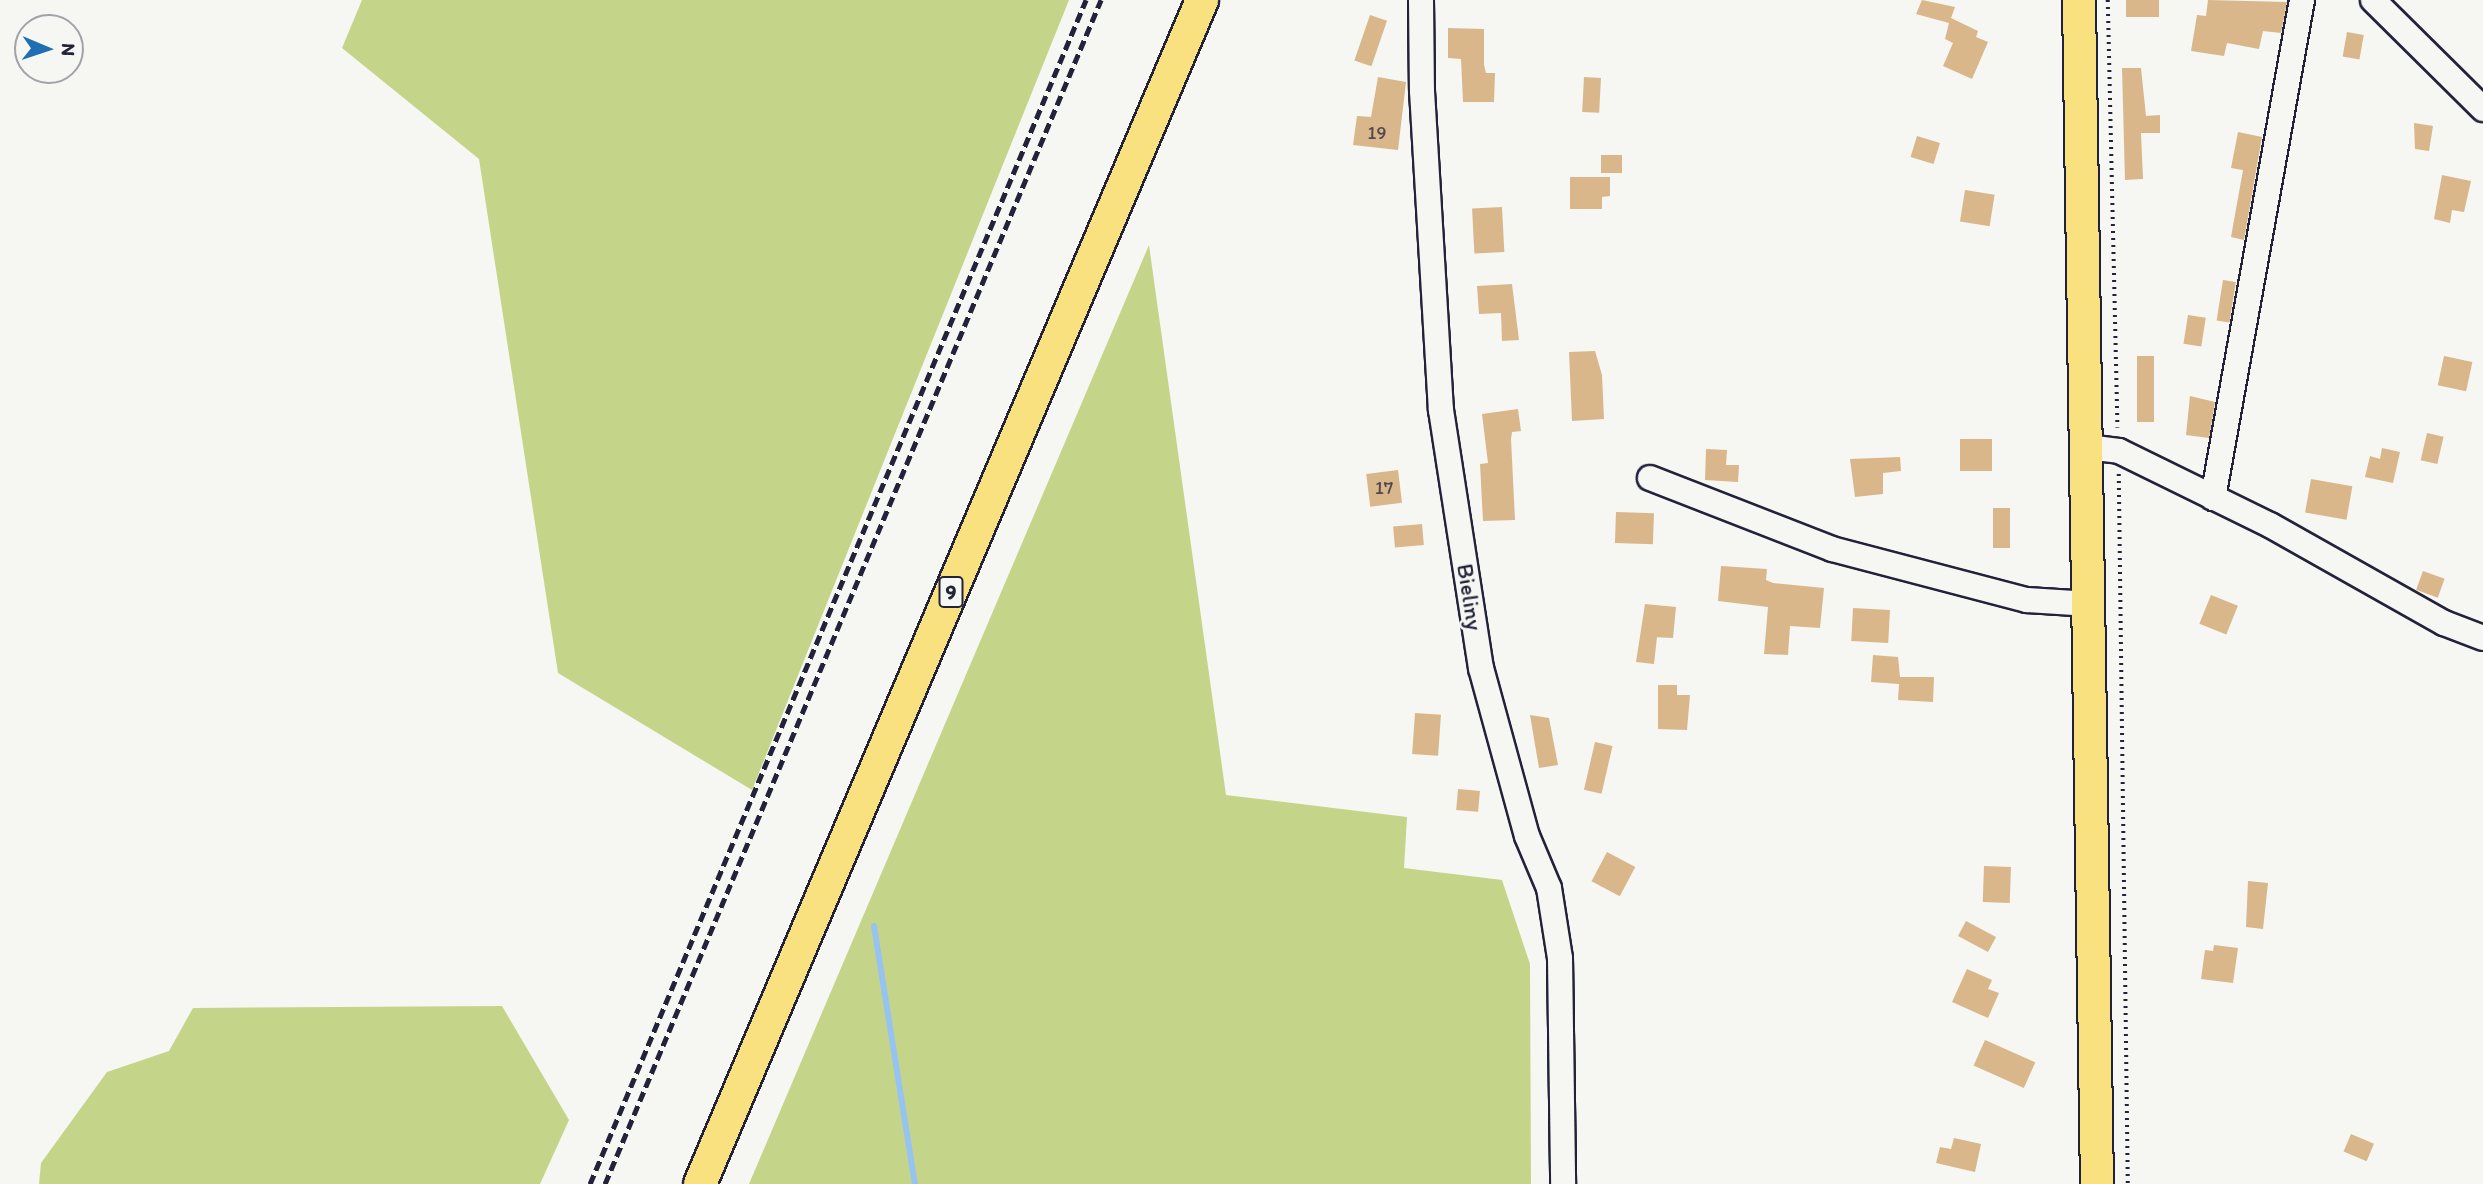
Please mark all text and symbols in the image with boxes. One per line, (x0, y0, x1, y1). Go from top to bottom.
north arrow (14, 14, 84, 84)
text: N (57, 43, 80, 56)
house number: 19 (1368, 122, 1386, 144)
house number: 17 (1375, 477, 1393, 499)
street label: Bieliny (1451, 562, 1489, 632)
road number: 9 (937, 574, 965, 610)

